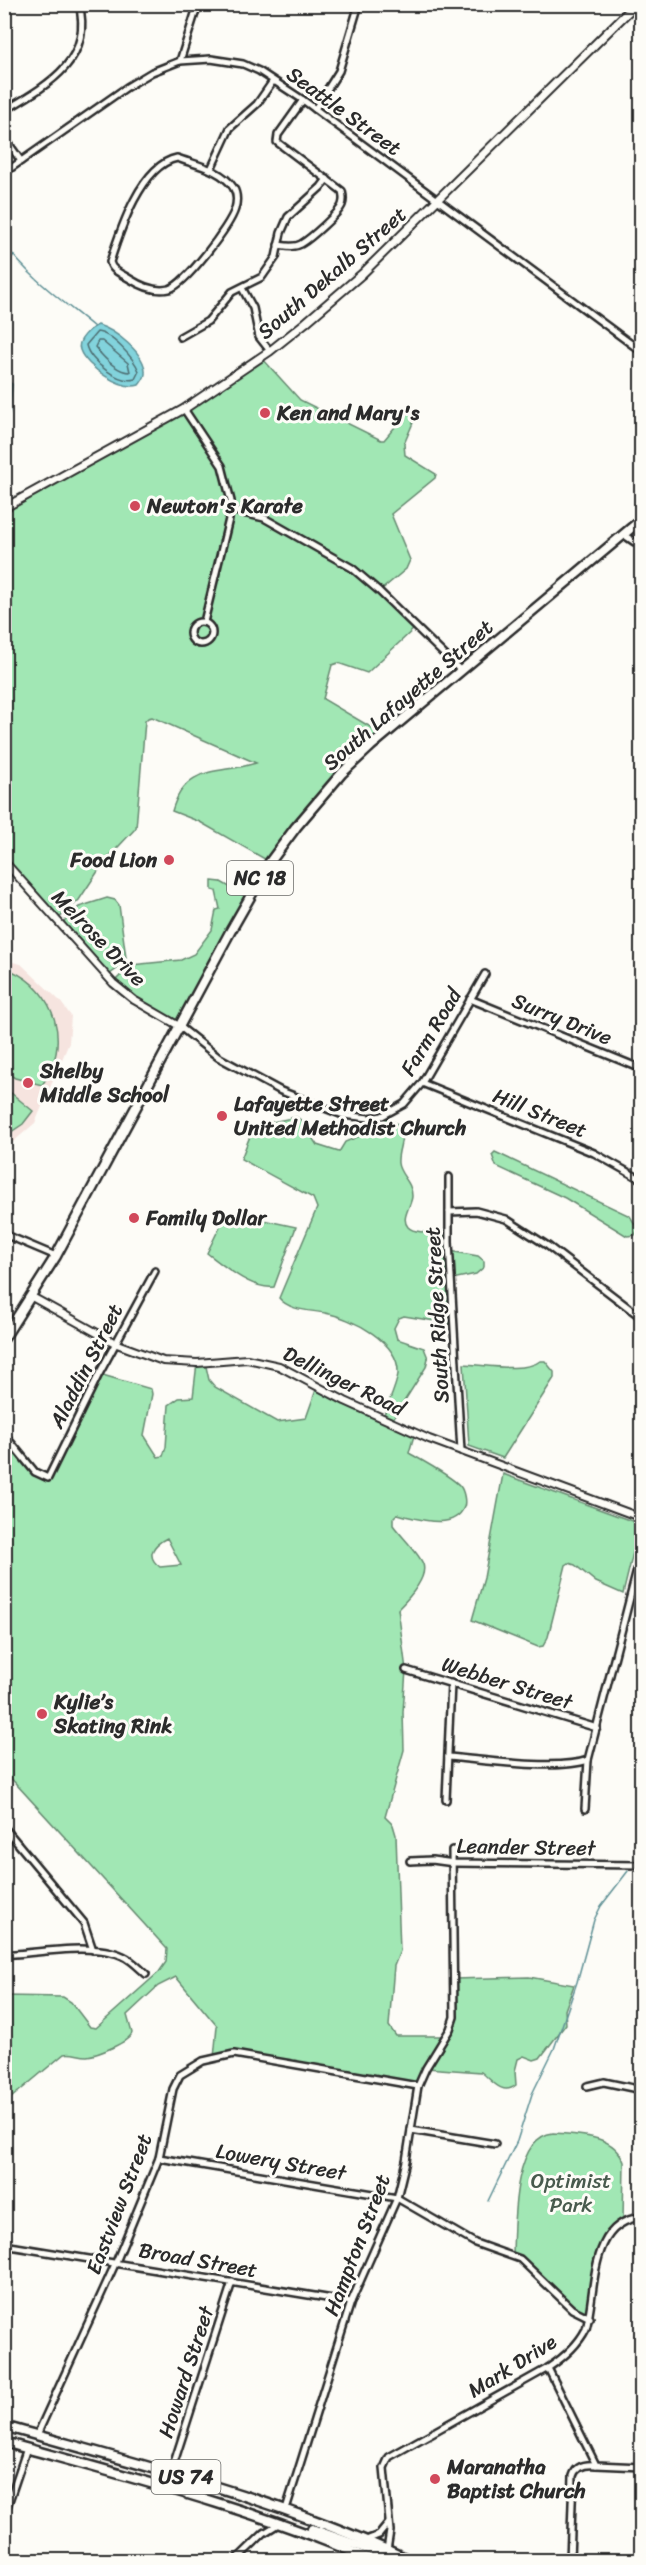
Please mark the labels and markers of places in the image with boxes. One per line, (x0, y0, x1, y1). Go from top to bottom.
place label: Ken and Mary's (276, 394, 420, 432)
marker: Ken and Mary's (258, 406, 272, 420)
place label: Newton's Karate (146, 487, 303, 525)
marker: Newton's Karate (128, 499, 142, 513)
place label: Food Lion (69, 841, 158, 879)
marker: Food Lion (162, 853, 176, 867)
place label: Shelby Middle School (39, 1052, 170, 1114)
marker: Shelby Middle School (21, 1076, 35, 1090)
place label: Lafayette Street United Methodist Church (234, 1085, 466, 1147)
marker: Lafayette Street United Methodist Church (215, 1109, 229, 1123)
place label: Family Dollar (145, 1199, 268, 1237)
marker: Family Dollar (127, 1211, 141, 1225)
place label: Kylie’s Skating Rink (53, 1683, 172, 1745)
marker: Kylie’s Skating Rink (35, 1707, 49, 1721)
place label: Maranatha Baptist Church (446, 2448, 586, 2510)
marker: Maranatha Baptist Church (428, 2472, 442, 2486)

